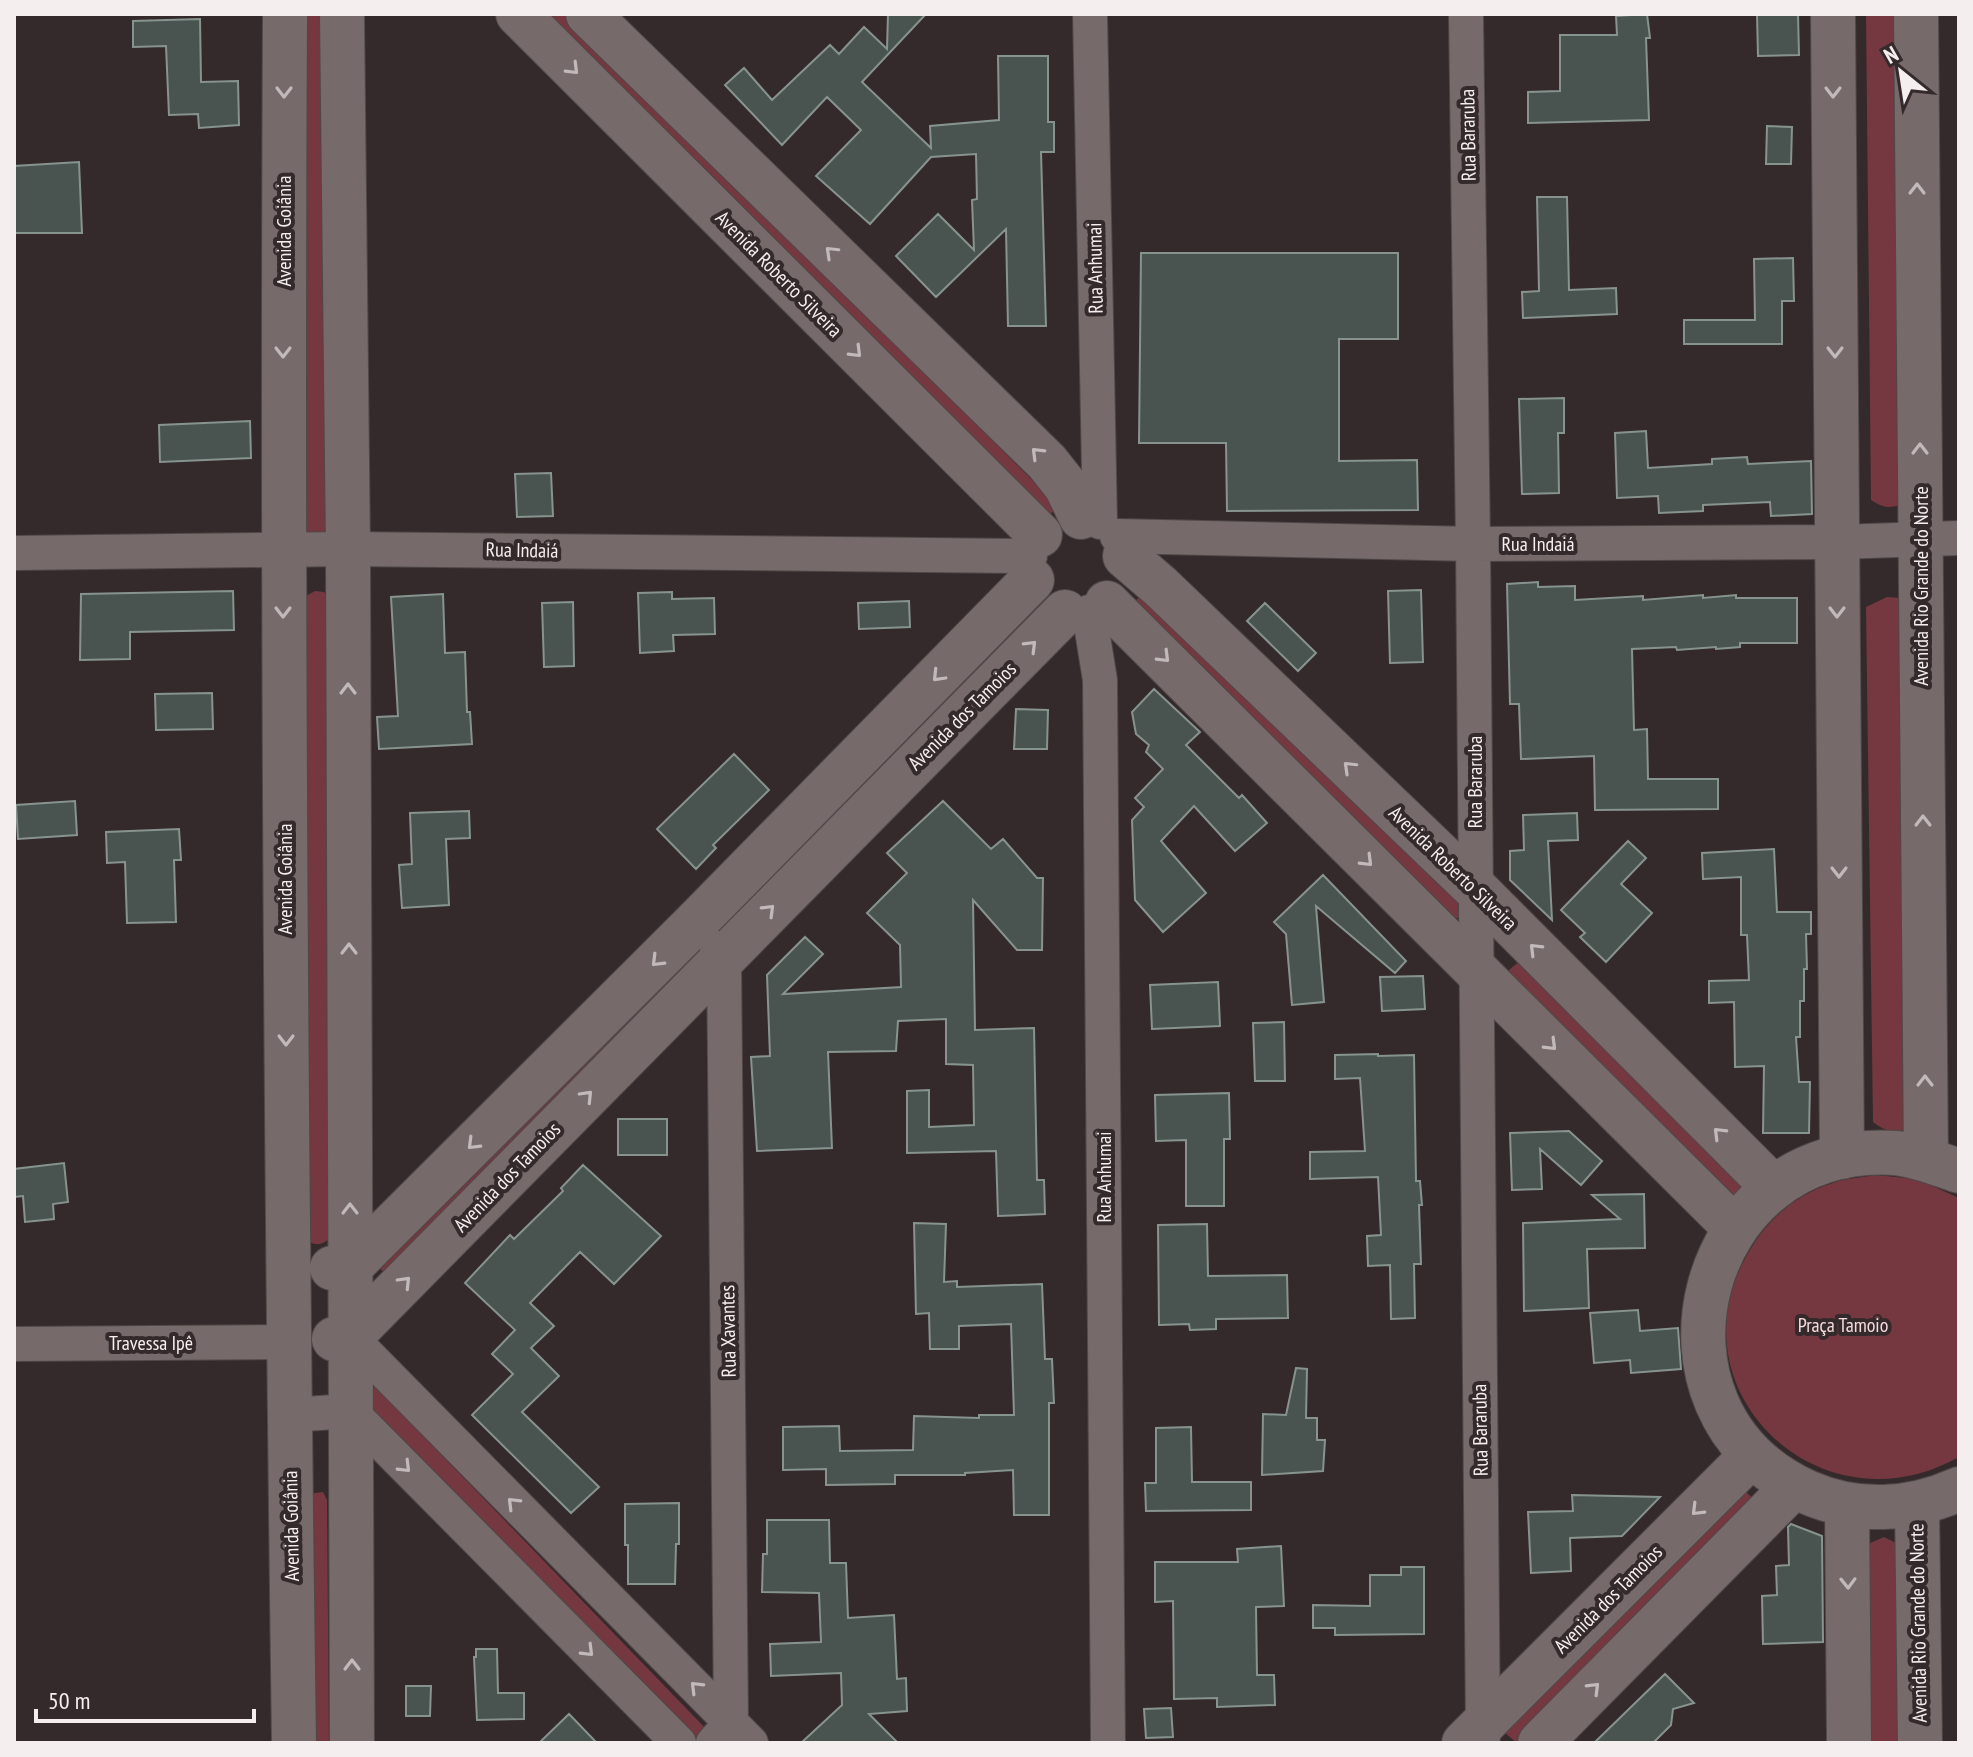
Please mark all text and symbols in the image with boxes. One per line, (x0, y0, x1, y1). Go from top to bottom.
north arrow (1861, 32, 1941, 112)
text: N (1879, 40, 1903, 70)
one-way arrow (564, 60, 578, 74)
one-way arrow (275, 86, 293, 99)
one-way arrow (1825, 86, 1842, 99)
street label: Rua Bararuba (1454, 89, 1482, 181)
street label: Avenida Goiânia (271, 176, 297, 286)
one-way arrow (1909, 182, 1926, 195)
street label: Avenida Roberto Silveira (710, 205, 848, 343)
street label: Rua Anhumai (1081, 222, 1109, 314)
one-way arrow (826, 246, 840, 261)
one-way arrow (847, 342, 861, 357)
one-way arrow (274, 346, 292, 359)
one-way arrow (1826, 346, 1844, 359)
one-way arrow (1911, 442, 1928, 455)
one-way arrow (1032, 448, 1046, 462)
street label: Avenida Rio Grande do Norte (1908, 486, 1934, 686)
street label: Rua Indaiá (1502, 531, 1574, 557)
street label: Rua Indaiá (485, 536, 559, 564)
one-way arrow (274, 606, 292, 619)
one-way arrow (1828, 606, 1846, 619)
one-way arrow (1022, 641, 1036, 655)
one-way arrow (1155, 648, 1169, 662)
street label: Avenida dos Tamoios (902, 656, 1022, 776)
one-way arrow (933, 667, 947, 681)
one-way arrow (339, 682, 357, 695)
street label: Rua Bararuba (1462, 736, 1488, 828)
one-way arrow (1344, 762, 1358, 777)
street label: Avenida Roberto Silveira (1383, 800, 1523, 936)
one-way arrow (1914, 814, 1932, 827)
street label: Avenida Goiânia (272, 824, 298, 934)
one-way arrow (1358, 852, 1372, 866)
one-way arrow (1830, 866, 1848, 879)
one-way arrow (760, 905, 774, 920)
one-way arrow (340, 942, 358, 955)
one-way arrow (1530, 944, 1545, 958)
one-way arrow (652, 952, 666, 966)
one-way arrow (277, 1034, 295, 1047)
one-way arrow (1542, 1036, 1556, 1050)
one-way arrow (1916, 1074, 1934, 1087)
one-way arrow (578, 1091, 592, 1105)
street label: Avenida dos Tamoios (448, 1116, 566, 1238)
one-way arrow (1714, 1128, 1728, 1142)
street label: Rua Anhumai (1091, 1131, 1117, 1223)
one-way arrow (468, 1135, 482, 1150)
one-way arrow (341, 1202, 359, 1215)
one-way arrow (396, 1277, 410, 1291)
street label: Rua Xavantes (714, 1284, 742, 1377)
park label: Praça Tamoio (1798, 1312, 1888, 1338)
street label: Travessa Ipê (109, 1330, 193, 1356)
street label: Rua Bararuba (1466, 1384, 1494, 1476)
one-way arrow (396, 1458, 410, 1472)
street label: Avenida Goiânia (277, 1470, 305, 1582)
one-way arrow (508, 1497, 523, 1512)
one-way arrow (1692, 1501, 1706, 1515)
street label: Avenida Rio Grande do Norte (1903, 1523, 1933, 1723)
street label: Avenida dos Tamoios (1548, 1539, 1668, 1659)
one-way arrow (1839, 1577, 1856, 1590)
one-way arrow (579, 1642, 593, 1656)
one-way arrow (343, 1658, 361, 1671)
scale bar (36, 1673, 254, 1723)
one-way arrow (691, 1682, 705, 1696)
one-way arrow (1585, 1683, 1600, 1697)
text: 50 m (48, 1685, 90, 1716)

